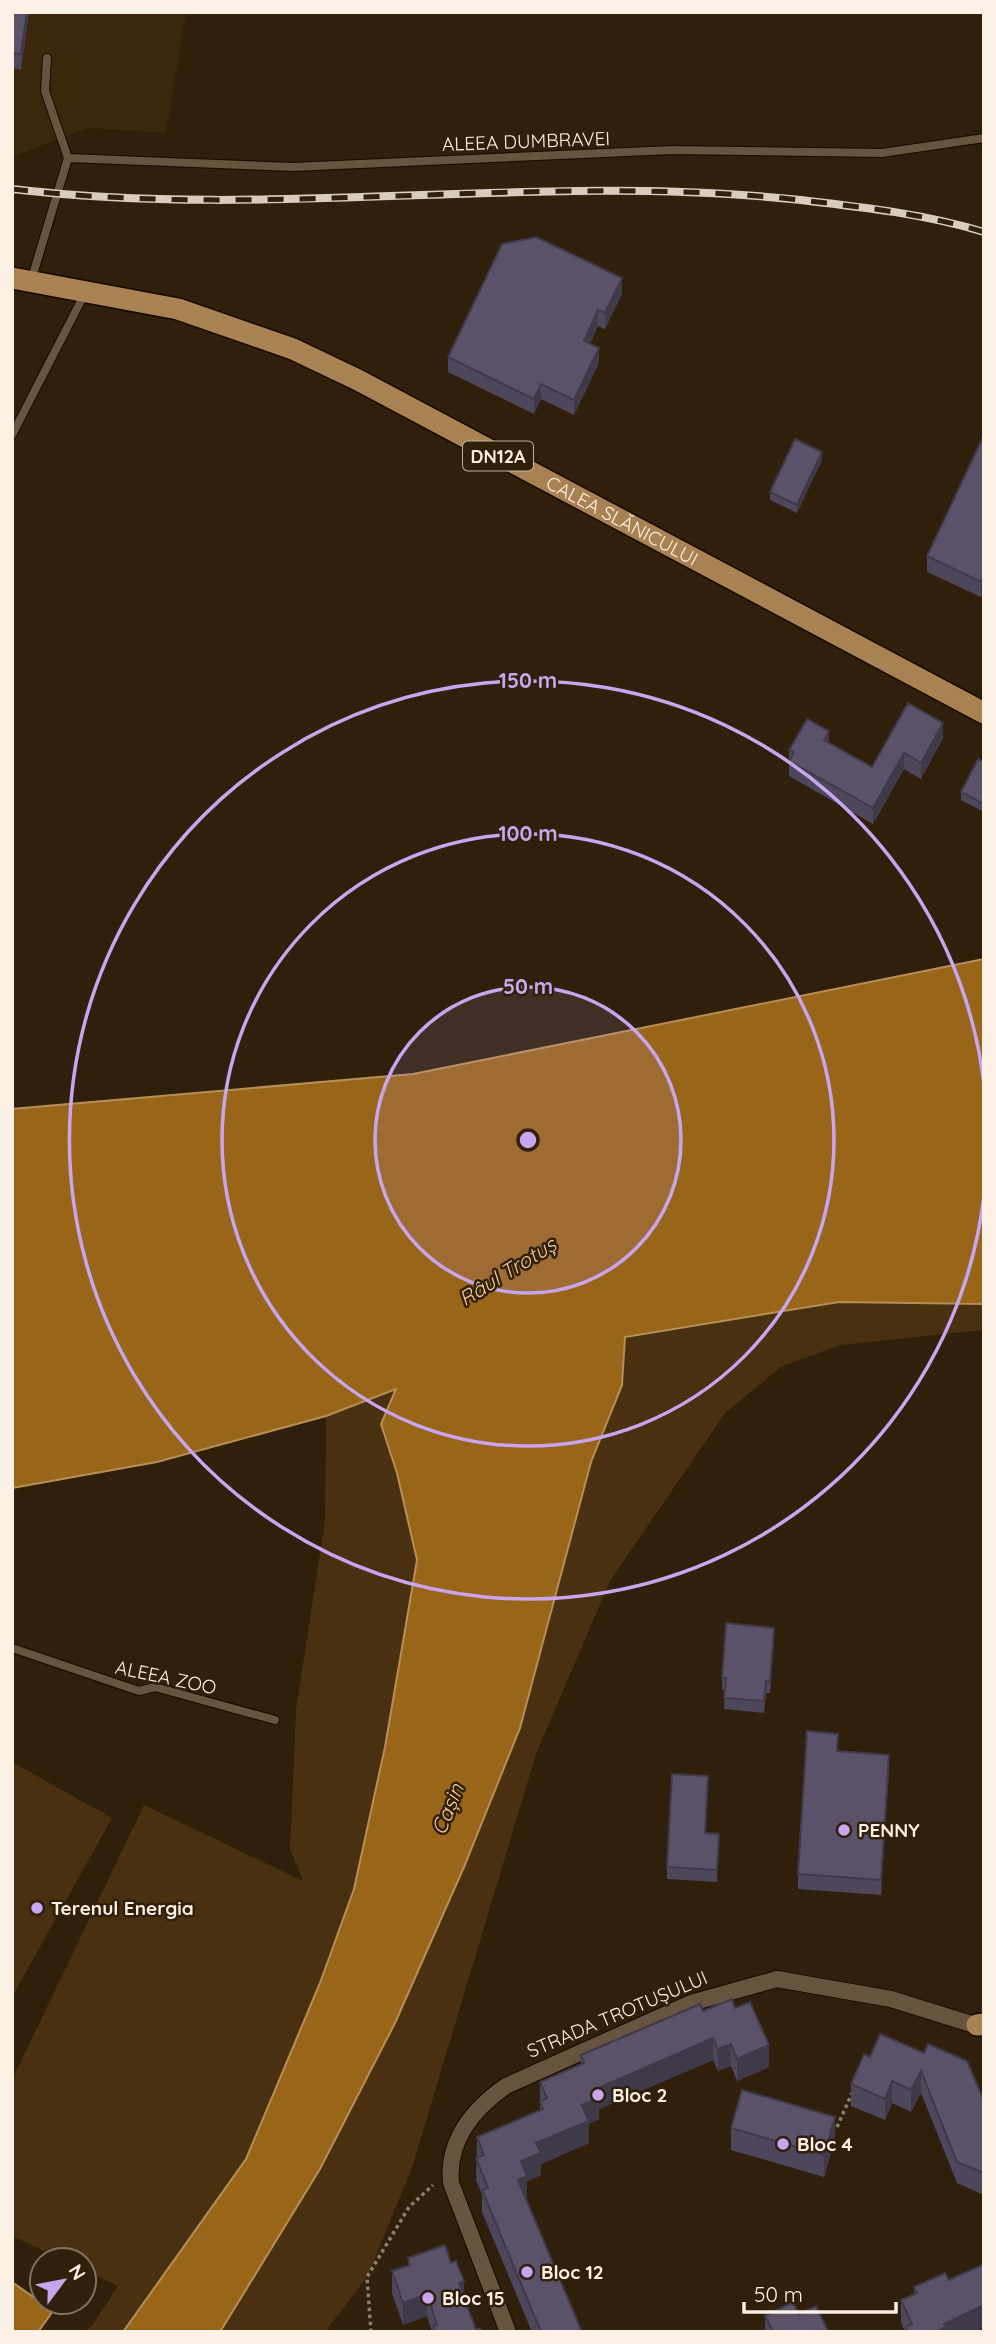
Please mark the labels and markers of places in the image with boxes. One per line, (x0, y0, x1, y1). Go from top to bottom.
centre of rings (516, 1128, 540, 1152)
place label: PENNY (858, 1818, 920, 1842)
marker: PENNY (836, 1822, 852, 1838)
place label: Terenul Energia (51, 1896, 194, 1920)
marker: Terenul Energia (29, 1900, 45, 1916)
place label: Bloc 2 (612, 2083, 667, 2107)
marker: Bloc 2 (590, 2087, 606, 2103)
place label: Bloc 4 (797, 2132, 853, 2156)
marker: Bloc 4 (775, 2136, 791, 2152)
place label: Bloc 12 (541, 2260, 604, 2284)
marker: Bloc 12 (519, 2264, 535, 2280)
place label: Bloc 15 (442, 2286, 505, 2310)
marker: Bloc 15 (420, 2290, 436, 2306)

